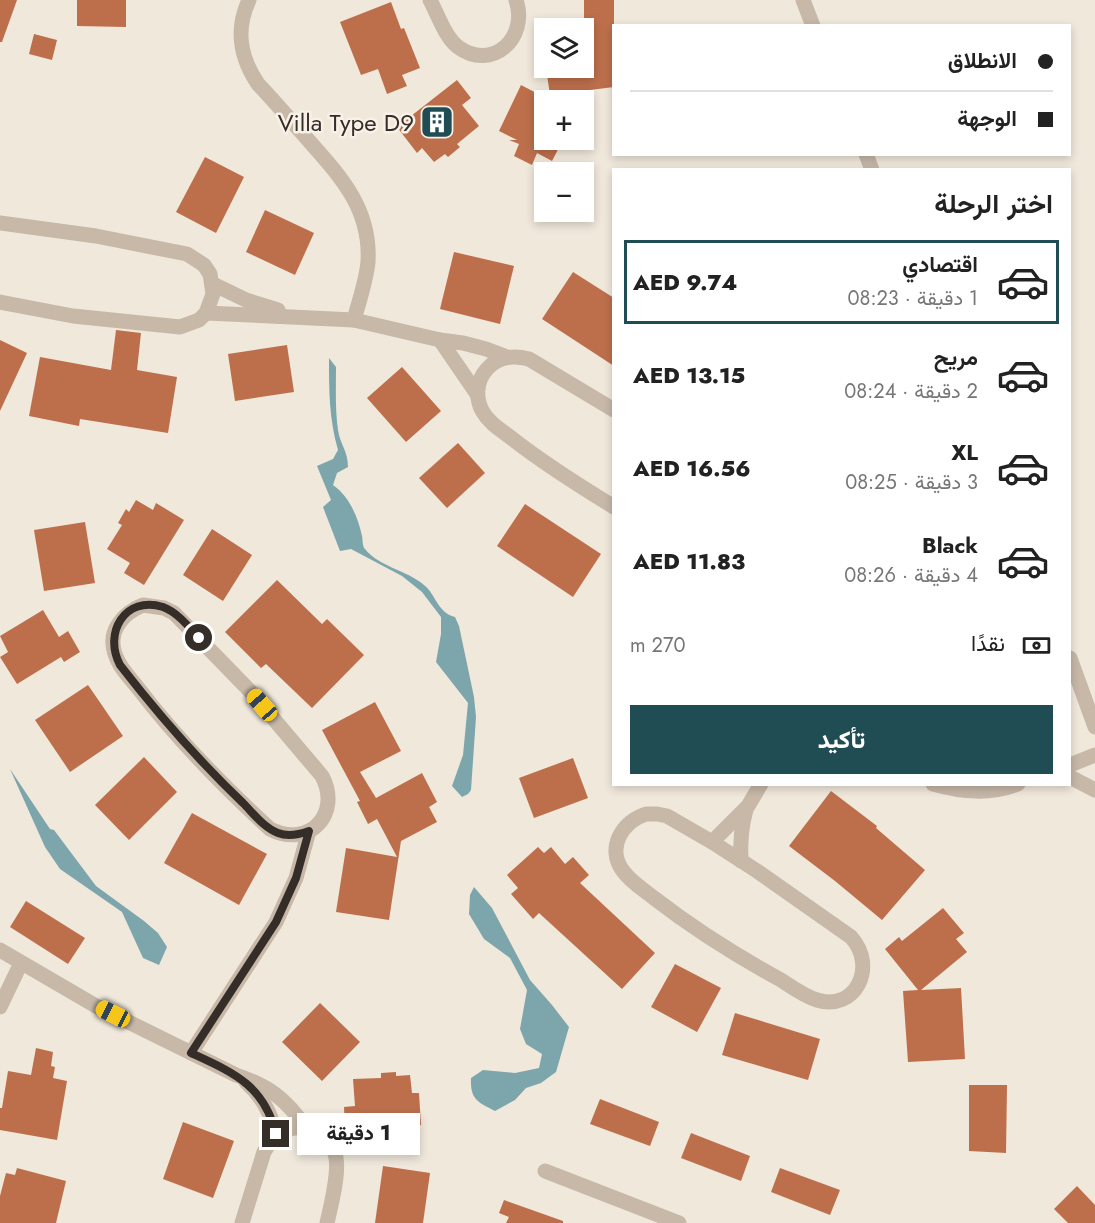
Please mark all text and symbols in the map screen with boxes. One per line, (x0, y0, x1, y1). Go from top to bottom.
map controls (534, 18, 594, 222)
button: layers (534, 18, 594, 78)
text: الانطلاق (948, 44, 1017, 76)
button: + (534, 90, 594, 150)
text: الوجهة (957, 102, 1017, 134)
building icon: Villa Type D9 (419, 104, 455, 140)
place label: Villa Type D9 (278, 105, 414, 140)
button: − (534, 162, 594, 222)
text: اختر الرحلة (934, 184, 1053, 223)
text: اقتصادي (902, 248, 978, 280)
icon: car (996, 255, 1050, 309)
text: AED 9.74 (633, 266, 737, 298)
text: 1 دقيقة · 08:23 (847, 284, 978, 313)
text: مريح (934, 341, 978, 373)
icon: car (996, 348, 1050, 402)
text: AED 13.15 (633, 359, 745, 391)
text: 2 دقيقة · 08:24 (844, 377, 978, 406)
text: XL (951, 436, 978, 468)
icon: car (996, 441, 1050, 495)
text: AED 16.56 (633, 452, 751, 484)
text: 3 دقيقة · 08:25 (845, 468, 978, 497)
text: Black (922, 529, 978, 561)
icon: car (996, 534, 1050, 588)
text: AED 11.83 (633, 545, 745, 577)
text: 4 دقيقة · 08:26 (844, 561, 978, 590)
route start (185, 624, 212, 651)
text: نقدًا (971, 627, 1005, 659)
icon: cash (1020, 629, 1053, 662)
text: 270 m (630, 631, 686, 660)
car (243, 686, 281, 724)
button: تأكيد (630, 705, 1053, 774)
car (93, 998, 133, 1030)
callout: 1 دقيقة (297, 1113, 420, 1155)
text: 1 دقيقة (327, 1119, 390, 1148)
route end (262, 1120, 289, 1147)

